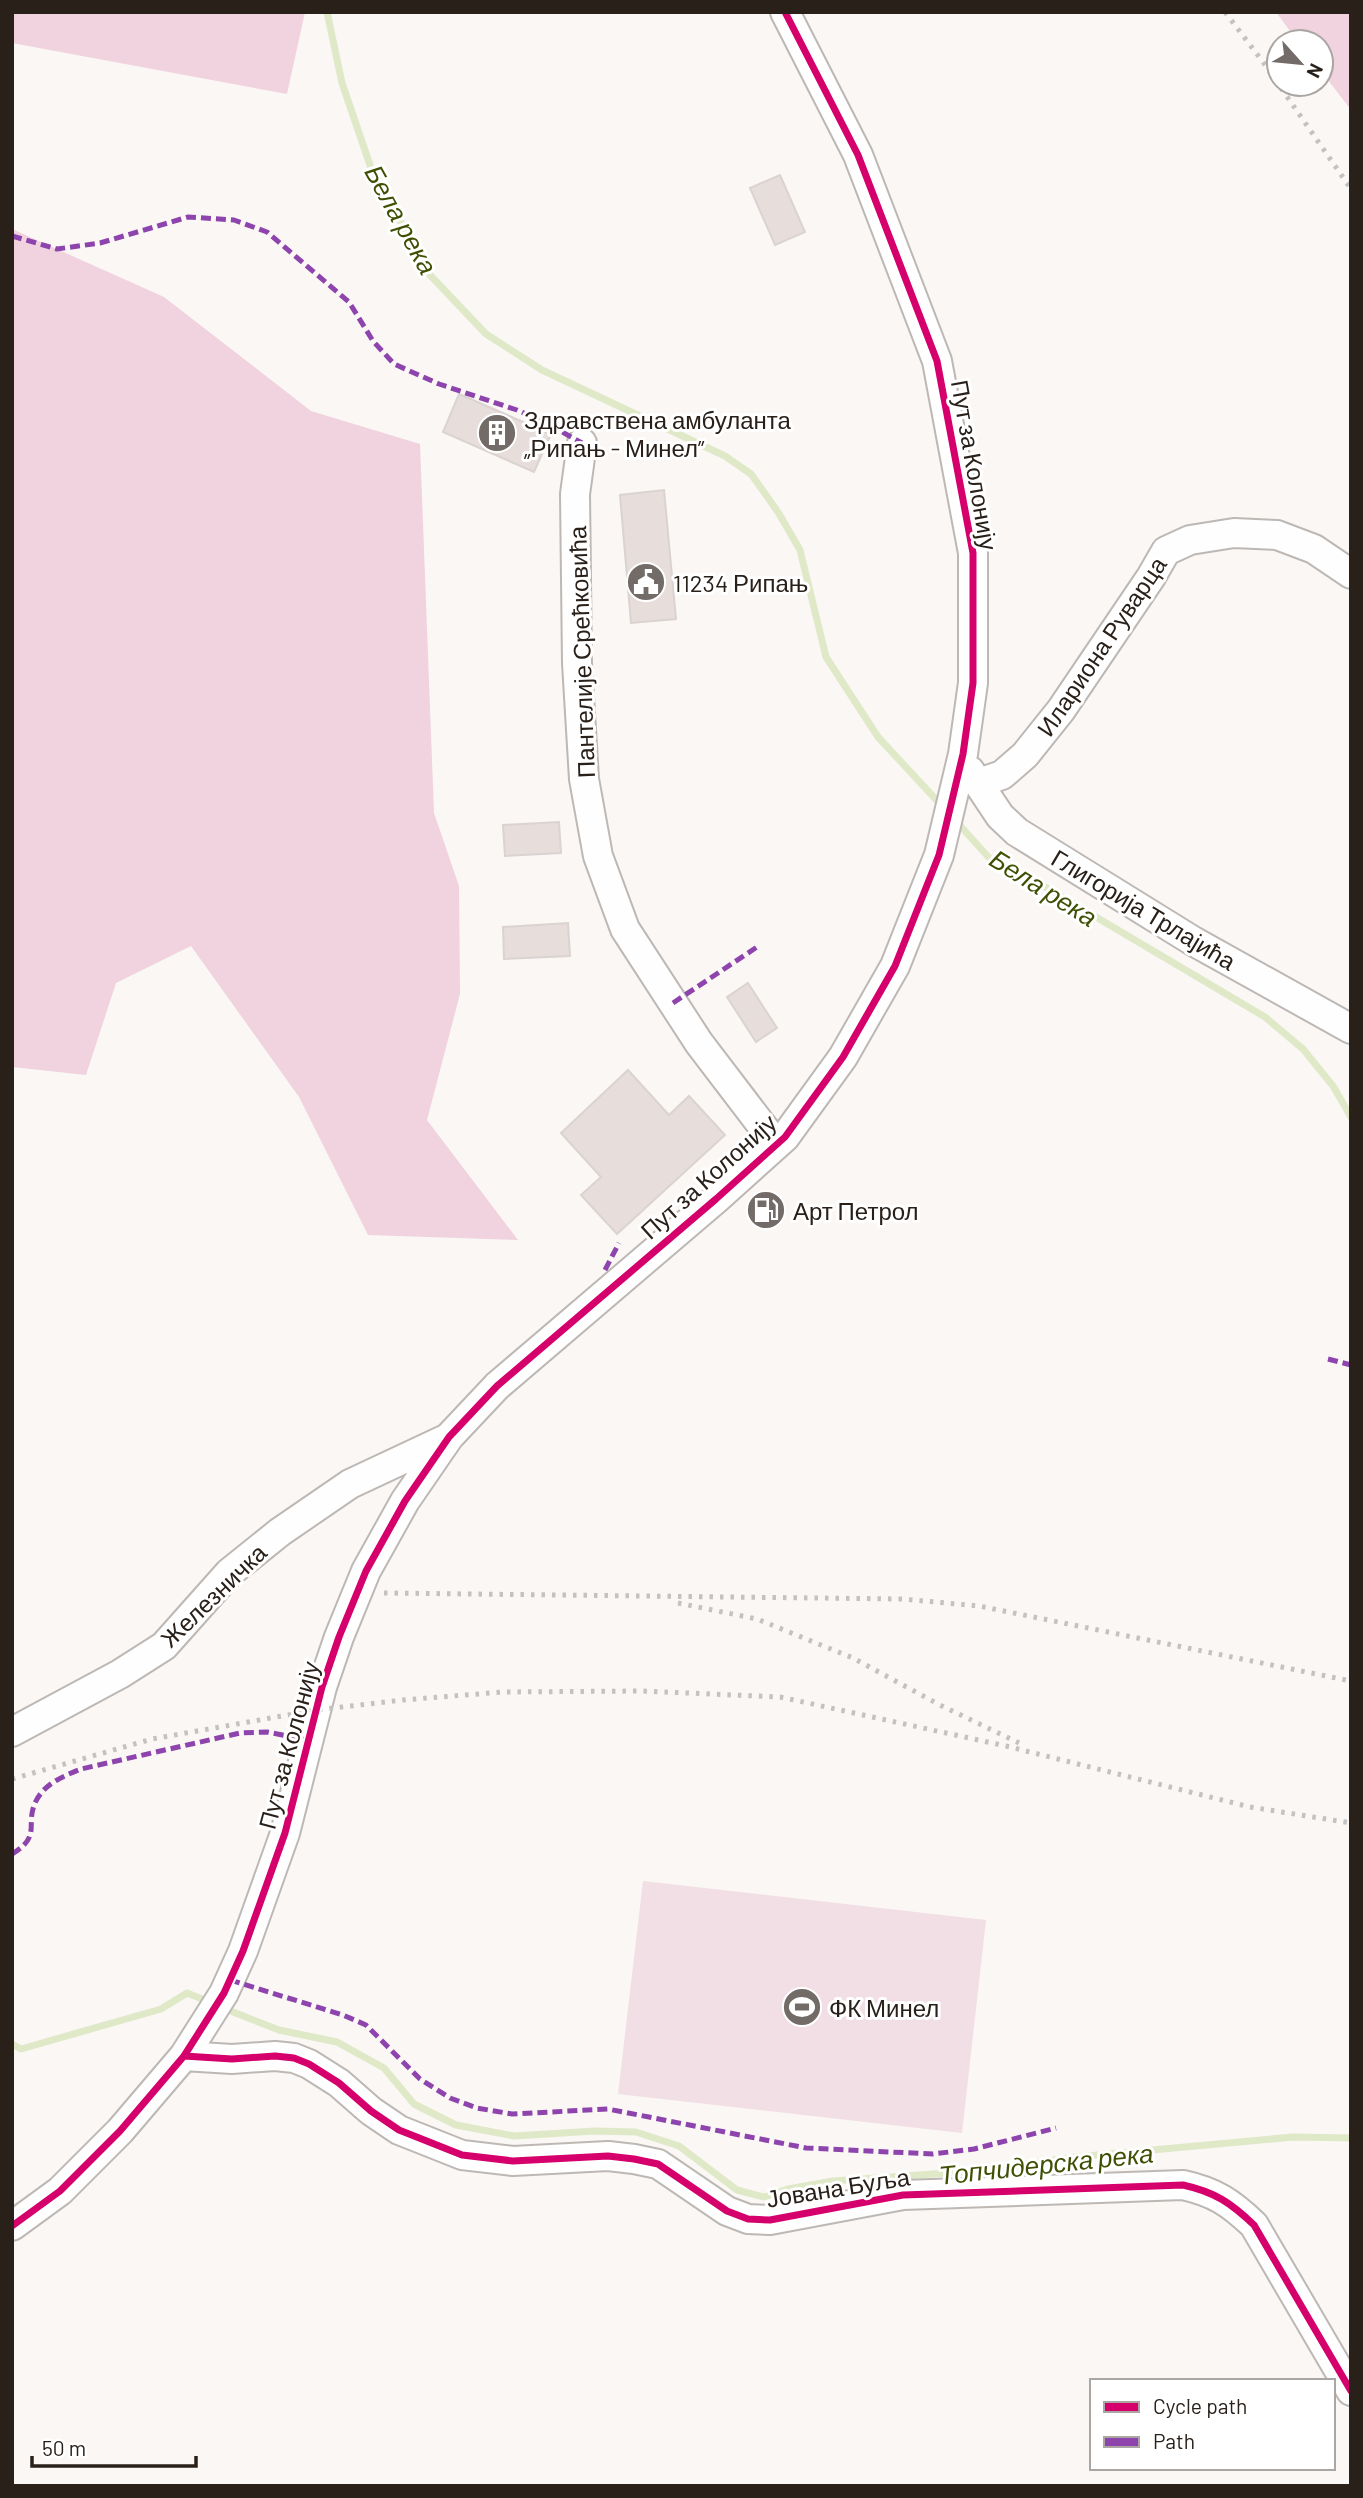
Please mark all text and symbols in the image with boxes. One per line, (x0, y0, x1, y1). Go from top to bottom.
north arrow (1265, 28, 1335, 98)
text: N (1302, 60, 1329, 82)
water label: Бела река (359, 159, 445, 279)
street label: Пут за Колонију (946, 377, 1004, 553)
place label: Здравствена амбуланта „Рипањ - Минел” (524, 405, 791, 462)
building icon: Здравствена амбуланта „Рипањ - Минел” (476, 412, 518, 454)
street label: Пантелије Срећковића (562, 525, 600, 779)
street label: Илариона Руварца (1030, 550, 1172, 741)
public building icon: 11234 Рипањ (625, 561, 667, 603)
place label: 11234 Рипањ (673, 568, 808, 597)
water label: Бела река (985, 842, 1103, 932)
street label: Глигорија Трлајића (1047, 843, 1242, 976)
street label: Пут за Колонију (634, 1107, 782, 1245)
fuel station icon: Арт Петрол (745, 1189, 787, 1231)
place label: Арт Петрол (793, 1196, 919, 1225)
street label: Железничка (154, 1537, 272, 1653)
street label: Пут за Колонију (252, 1658, 324, 1832)
sports icon: ФК Минел (781, 1986, 823, 2028)
place label: ФК Минел (829, 1993, 939, 2022)
water label: Топчидерска река (937, 2136, 1155, 2190)
street label: Јована Буља (764, 2161, 912, 2213)
legend (1090, 2379, 1335, 2470)
text: Cycle path (1153, 2393, 1247, 2418)
scale bar (32, 2424, 196, 2468)
text: Path (1153, 2428, 1195, 2453)
text: 50 m (42, 2435, 86, 2460)

